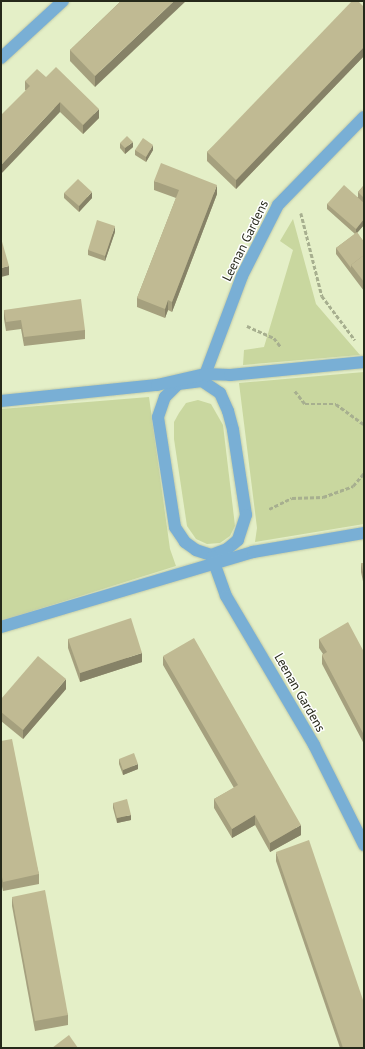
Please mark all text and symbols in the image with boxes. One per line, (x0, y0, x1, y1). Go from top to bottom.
street label: Leenan Gardens (220, 198, 272, 284)
street label: Leenan Gardens (270, 651, 328, 735)

